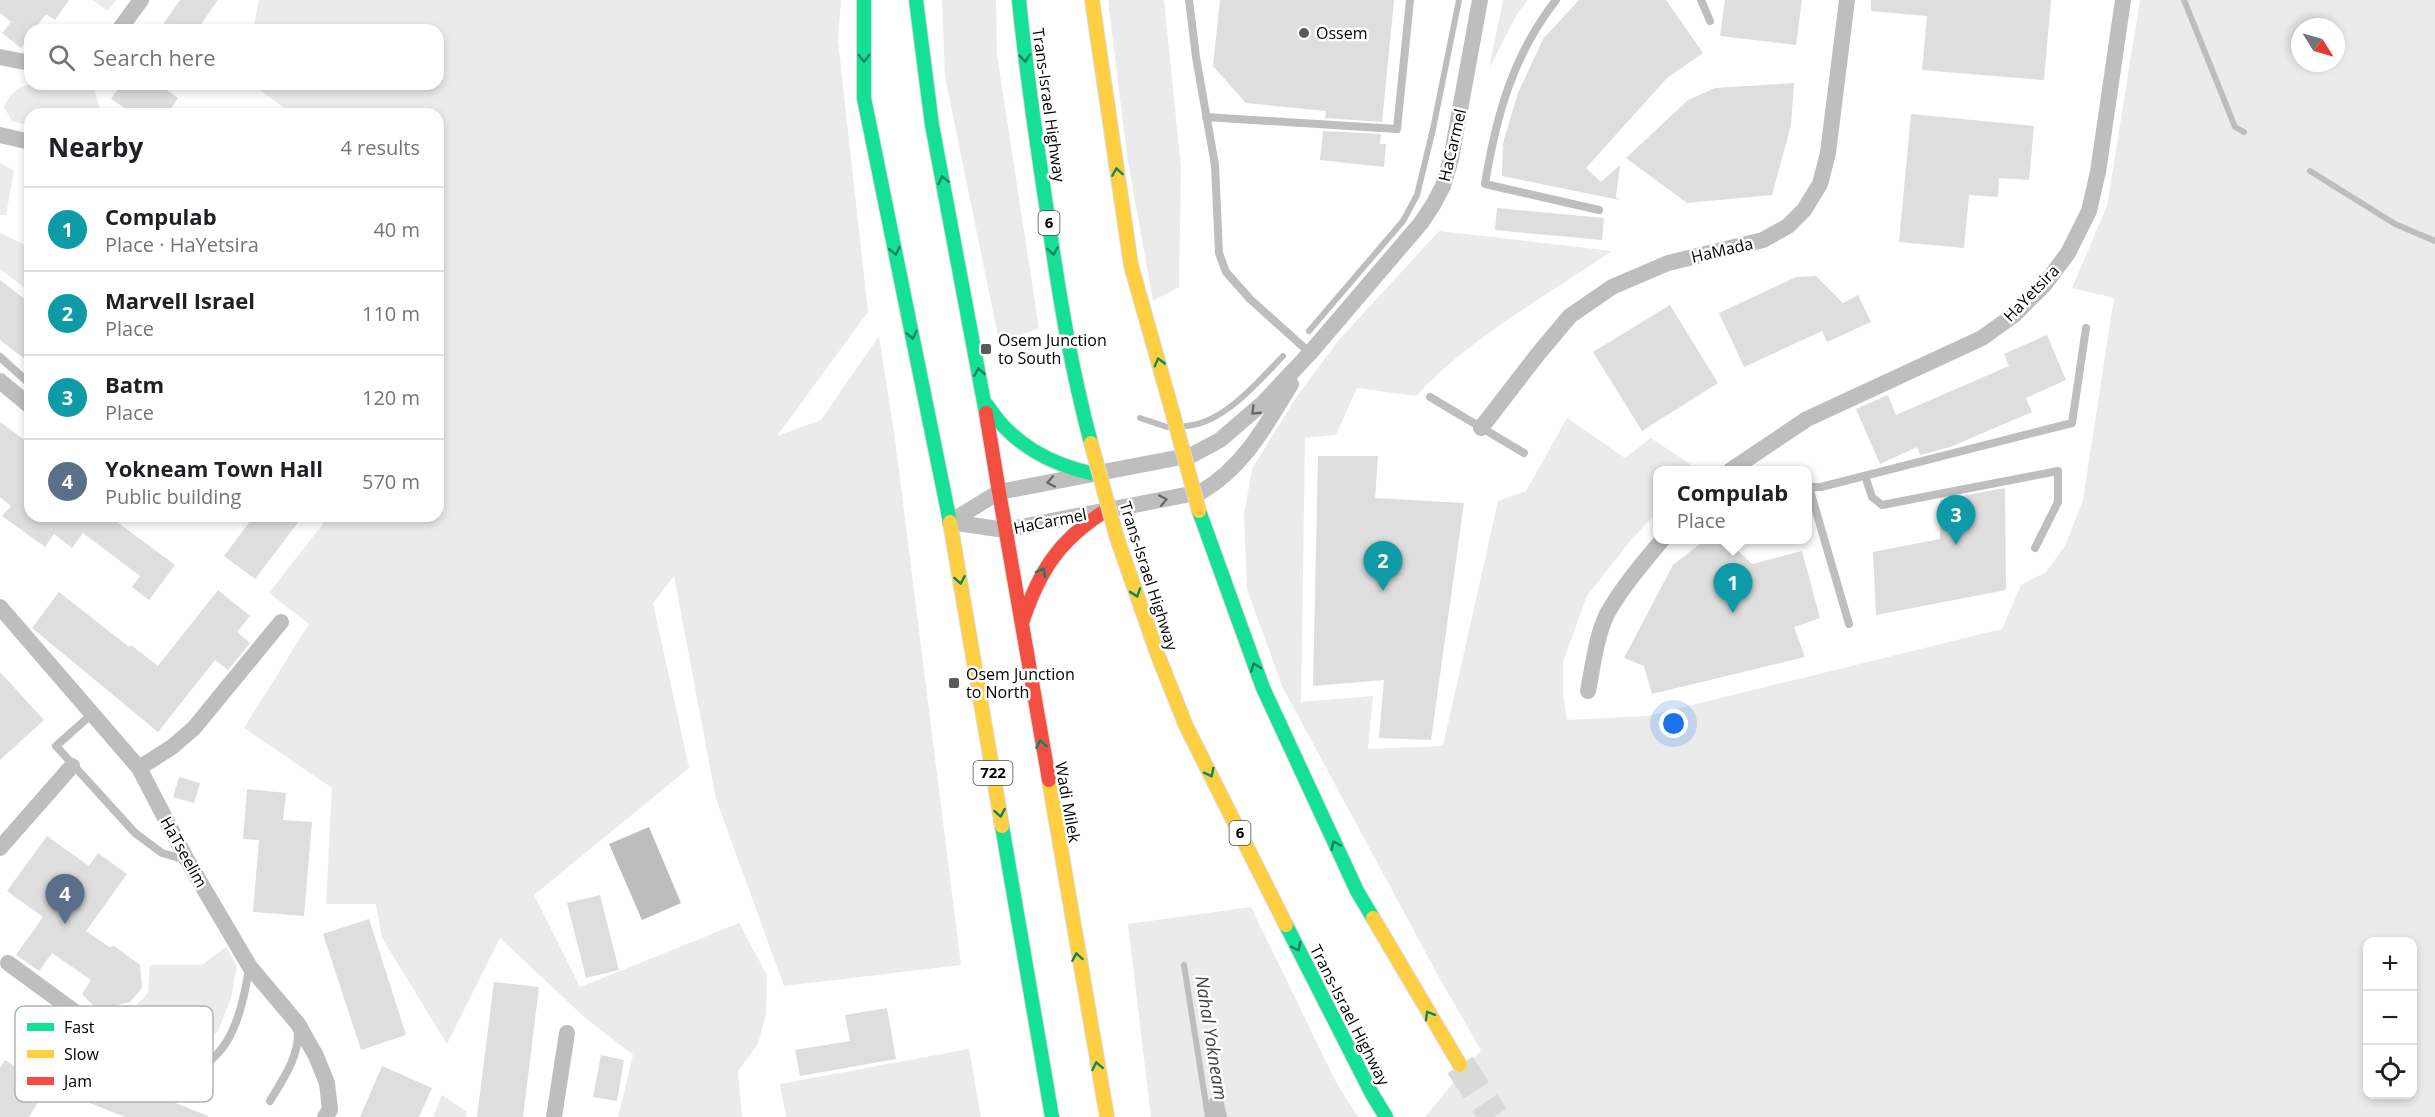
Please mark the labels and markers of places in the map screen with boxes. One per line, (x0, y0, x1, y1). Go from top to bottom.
place label: Ossem (1316, 22, 1368, 44)
marker: Ossem (1297, 26, 1311, 40)
place label: Osem Junction to South (998, 329, 1107, 369)
marker: Osem Junction to South (979, 342, 993, 356)
pin: 3 (1936, 496, 1976, 545)
pin: 2 (1364, 542, 1402, 591)
pin: 1 (1714, 564, 1752, 613)
place label: Osem Junction to North (966, 663, 1075, 703)
marker: Osem Junction to North (947, 676, 961, 690)
pin: 4 (46, 874, 84, 924)

